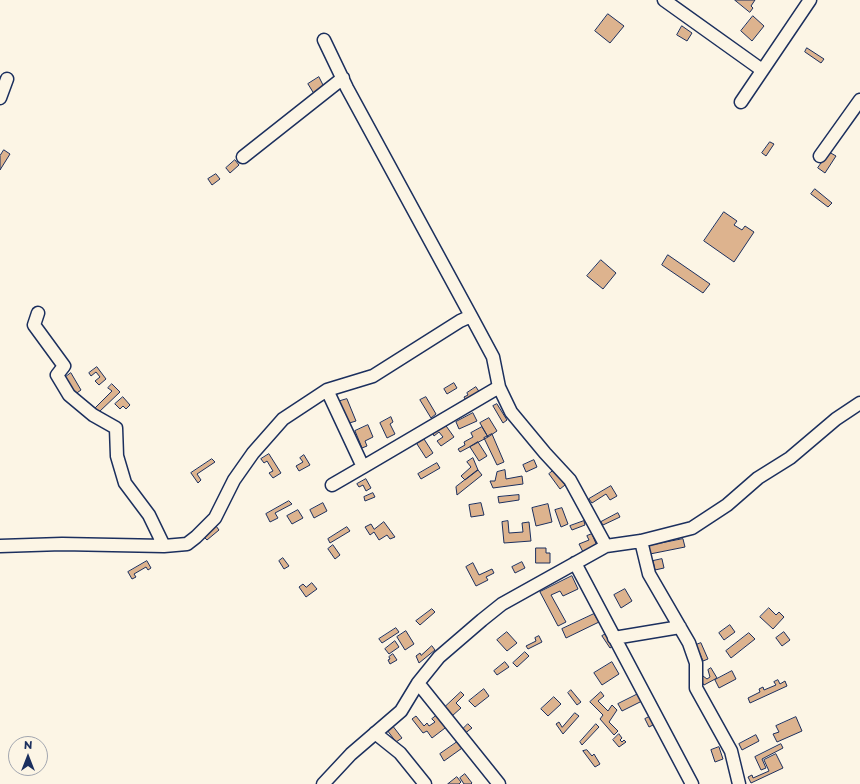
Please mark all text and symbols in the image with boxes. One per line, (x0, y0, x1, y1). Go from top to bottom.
north arrow (8, 736, 48, 776)
text: N (24, 736, 32, 753)

